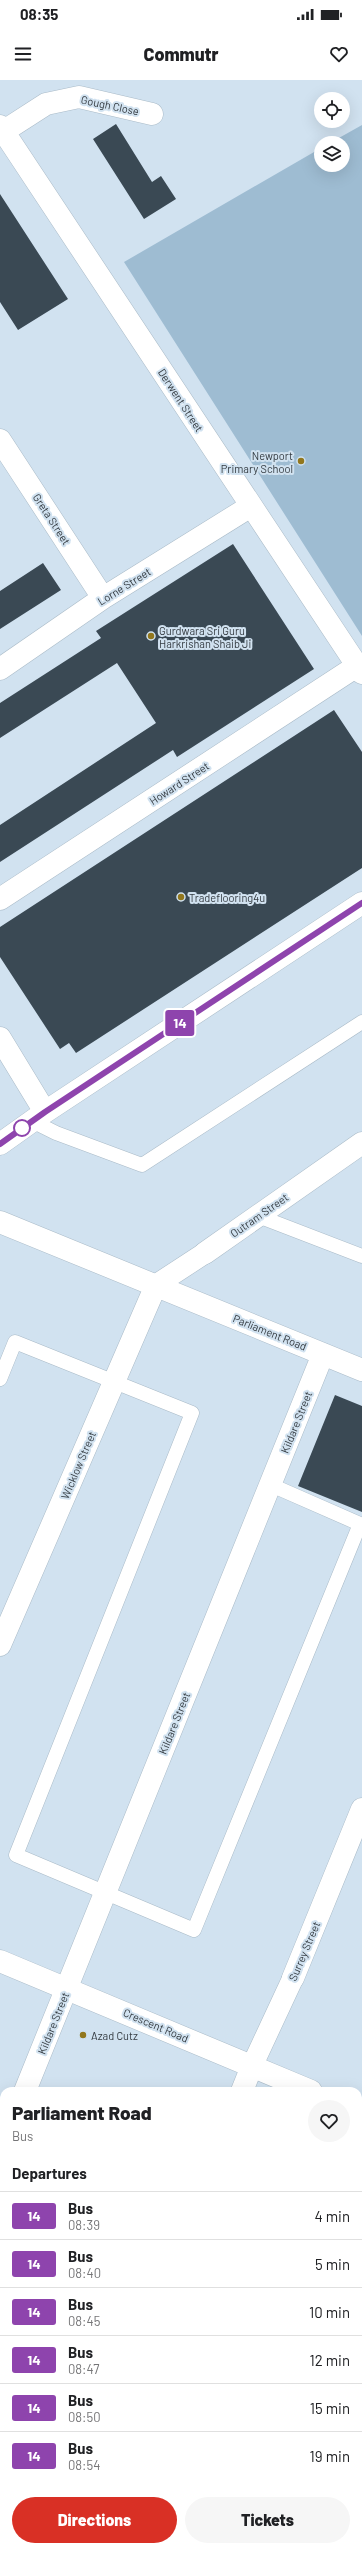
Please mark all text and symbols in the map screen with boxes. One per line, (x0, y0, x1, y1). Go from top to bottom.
text: 08:35 (20, 5, 58, 23)
icon: menu (12, 43, 34, 65)
text: Commutr (143, 43, 219, 65)
icon: heart (328, 43, 350, 65)
map controls (314, 92, 350, 172)
button: locate (314, 92, 350, 128)
street label: Gough Close (80, 93, 140, 118)
button: layers (314, 136, 350, 172)
street label: Derwent Street (156, 366, 206, 434)
place label: Newport Primary School (221, 449, 293, 475)
marker: Newport Primary School (296, 456, 306, 466)
street label: Greta Street (31, 491, 73, 547)
street label: Lorne Street (95, 565, 153, 607)
place label: Gurdwara Sri Guru Harkrishan Shaib Ji (159, 624, 251, 650)
marker: Gurdwara Sri Guru Harkrishan Shaib Ji (146, 631, 156, 641)
street label: Howard Street (147, 759, 211, 807)
place label: Tradeflooring4u (189, 891, 265, 904)
marker: Tradeflooring4u (176, 892, 186, 902)
line badge: 14 (162, 1010, 198, 1036)
text: 14 (173, 1014, 187, 1031)
unlabelled marker (13, 1119, 31, 1137)
street label: Outram Street (228, 1190, 290, 1240)
street label: Parliament Road (231, 1311, 309, 1353)
street label: Kildare Street (278, 1389, 314, 1455)
street label: Wicklow Street (58, 1429, 98, 1501)
street label: Kildare Street (156, 1690, 192, 1756)
street label: Surrey Street (286, 1919, 322, 1983)
street label: Kildare Street (35, 1990, 71, 2056)
street label: Crescent Road (121, 2005, 191, 2045)
place label: Azad Cutz (91, 2029, 138, 2042)
marker: Azad Cutz (78, 2030, 88, 2040)
button: heart (308, 2100, 350, 2142)
text: Parliament Road (12, 2101, 152, 2124)
text: Bus (12, 2128, 33, 2144)
text: Departures (12, 2164, 87, 2182)
text: Bus (68, 2199, 93, 2217)
text: 14 (27, 2207, 41, 2224)
text: 4 min (314, 2207, 350, 2225)
text: 08:39 (68, 2217, 100, 2233)
text: Bus (68, 2247, 93, 2265)
text: 14 (27, 2255, 41, 2272)
text: 5 min (315, 2255, 350, 2273)
text: 08:40 (68, 2265, 101, 2281)
text: Bus (68, 2295, 93, 2313)
text: 14 (27, 2303, 41, 2320)
text: 10 min (309, 2303, 350, 2321)
text: 08:45 (68, 2313, 100, 2329)
text: Bus (68, 2343, 93, 2361)
text: 14 (27, 2351, 41, 2368)
text: 12 min (309, 2351, 350, 2369)
text: 08:47 (68, 2361, 99, 2377)
text: Bus (68, 2391, 93, 2409)
text: 14 (27, 2399, 41, 2416)
text: 15 min (310, 2399, 350, 2417)
text: 08:50 (68, 2409, 101, 2425)
text: Bus (68, 2439, 93, 2457)
text: 14 (27, 2447, 41, 2464)
text: 19 min (310, 2447, 350, 2465)
text: 08:54 (68, 2457, 100, 2473)
button: Directions (12, 2497, 177, 2543)
button: Tickets (185, 2497, 350, 2543)

